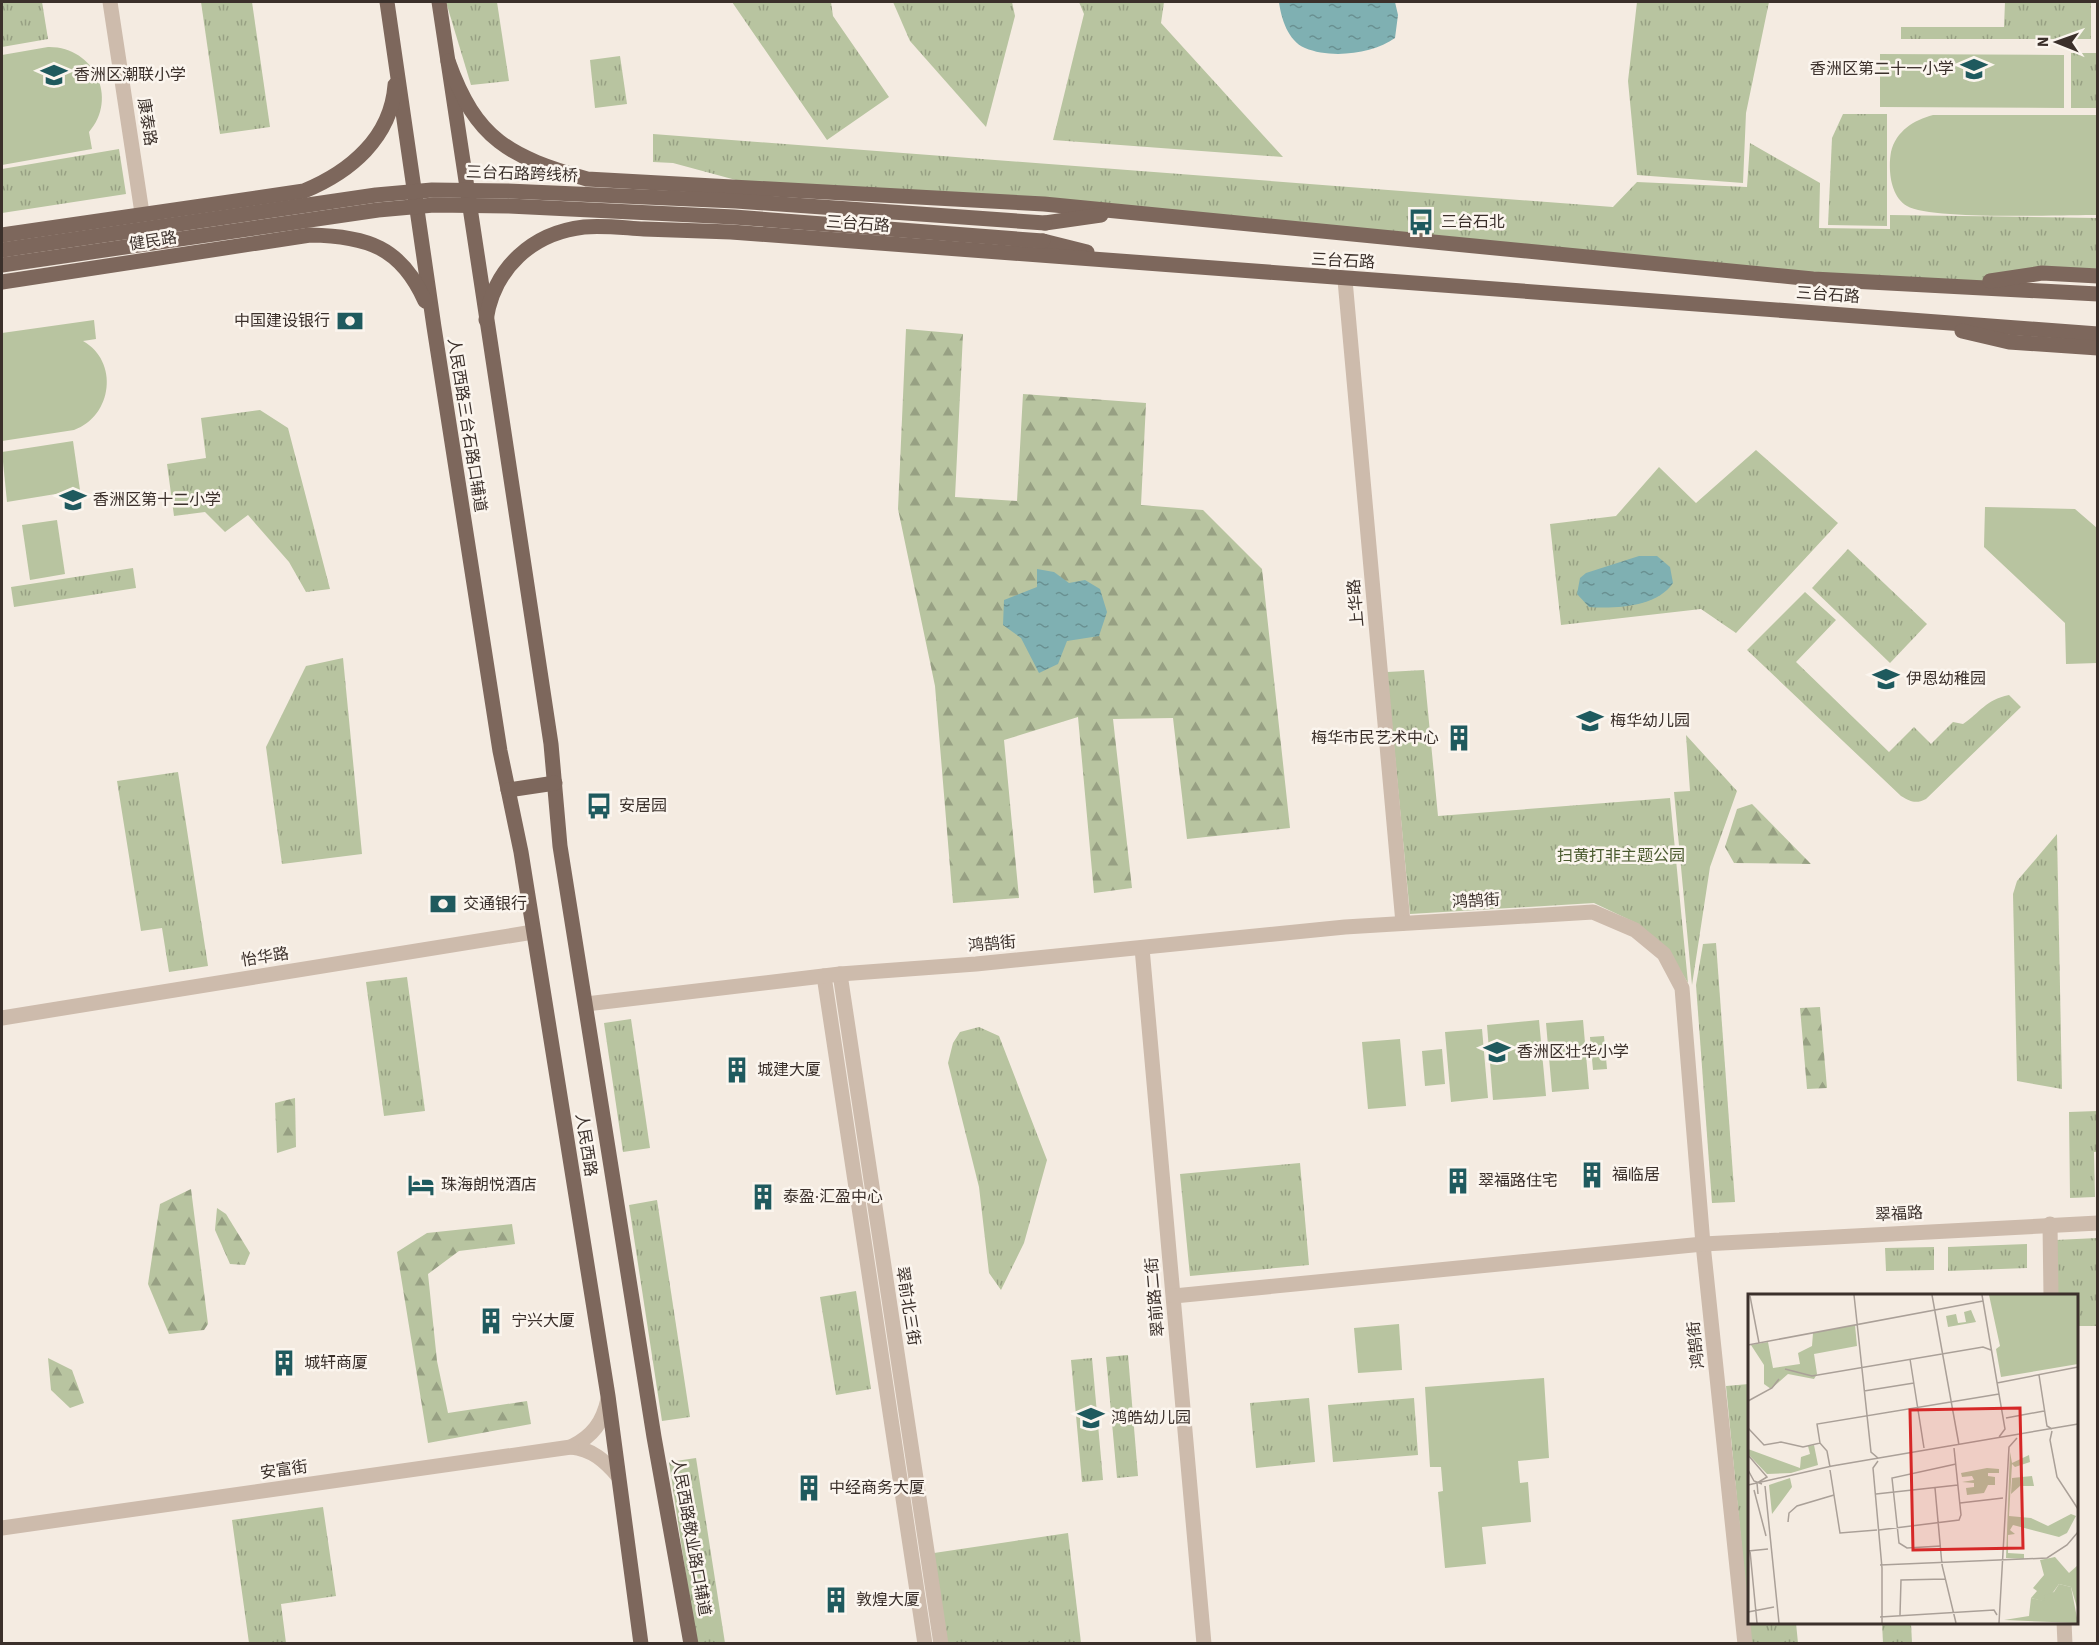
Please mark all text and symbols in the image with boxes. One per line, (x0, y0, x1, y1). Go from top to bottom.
north arrow (2027, 12, 2087, 72)
text: N (2032, 36, 2054, 47)
school or university icon: 香洲区第二十一小学 (1959, 54, 1989, 84)
place label: 香洲区第二十一小学 (1810, 58, 1954, 80)
school or university icon: 香洲区潮联小学 (39, 60, 69, 90)
place label: 香洲区潮联小学 (74, 64, 186, 86)
street label: 康泰路 (132, 97, 162, 147)
street label: 三台石路跨线桥 (466, 161, 578, 187)
bus stop icon: 三台石北 (1406, 207, 1436, 237)
street label: 三台石路 (825, 211, 891, 237)
place label: 三台石北 (1441, 211, 1505, 233)
street label: 健民路 (128, 226, 178, 256)
street label: 三台石路 (1310, 248, 1376, 274)
street label: 三台石路 (1795, 282, 1861, 308)
bank icon: 中国建设银行 (335, 306, 365, 336)
place label: 中国建设银行 (234, 310, 330, 332)
street label: 人民西路三台石路口辅道 (442, 336, 492, 514)
school or university icon: 香洲区第十二小学 (58, 485, 88, 515)
place label: 香洲区第十二小学 (93, 489, 221, 511)
street label: 上华路 (1343, 578, 1369, 628)
school or university icon: 伊恩幼稚园 (1871, 664, 1901, 694)
place label: 伊恩幼稚园 (1906, 668, 1986, 690)
school or university icon: 梅华幼儿园 (1575, 706, 1605, 736)
place label: 梅华幼儿园 (1610, 710, 1690, 732)
building icon: 梅华市民艺术中心 (1444, 723, 1474, 753)
place label: 梅华市民艺术中心 (1311, 727, 1439, 749)
bus stop icon: 安居园 (584, 791, 614, 821)
place label: 安居园 (619, 795, 667, 817)
park label: 扫黄打非主题公园 (1557, 845, 1685, 867)
bank icon: 交通银行 (428, 889, 458, 919)
street label: 鸿鹄街 (1451, 889, 1501, 913)
place label: 交通银行 (463, 893, 527, 915)
street label: 鸿鹄街 (967, 931, 1017, 957)
street label: 怡华路 (240, 942, 290, 972)
school or university icon: 香洲区壮华小学 (1482, 1037, 1512, 1067)
place label: 香洲区壮华小学 (1517, 1041, 1629, 1063)
building icon: 城建大厦 (722, 1055, 752, 1085)
place label: 城建大厦 (757, 1059, 821, 1081)
street label: 人民西路 (570, 1112, 602, 1178)
building icon: 福临居 (1577, 1160, 1607, 1190)
place label: 福临居 (1612, 1164, 1660, 1186)
building icon: 翠福路住宅 (1443, 1166, 1473, 1196)
hotel icon: 珠海朗悦酒店 (406, 1170, 436, 1200)
place label: 翠福路住宅 (1478, 1170, 1558, 1192)
place label: 珠海朗悦酒店 (441, 1174, 537, 1196)
building icon: 泰盈·汇盈中心 (748, 1182, 778, 1212)
place label: 泰盈·汇盈中心 (783, 1186, 883, 1208)
street label: 翠福路 (1874, 1202, 1924, 1226)
street label: 翠前路二街 (1141, 1256, 1169, 1338)
street label: 翠前北三街 (891, 1265, 925, 1347)
inset map (1748, 1294, 2078, 1624)
building icon: 宁兴大厦 (476, 1306, 506, 1336)
place label: 宁兴大厦 (511, 1310, 575, 1332)
street label: 鸿鹄街 (1683, 1320, 1709, 1370)
building icon: 城轩商厦 (269, 1348, 299, 1378)
place label: 城轩商厦 (304, 1352, 368, 1374)
school or university icon: 鸿皓幼儿园 (1076, 1403, 1106, 1433)
place label: 鸿皓幼儿园 (1111, 1407, 1191, 1429)
street label: 安富街 (259, 1456, 309, 1484)
street label: 人民西路敬业路口辅道 (666, 1456, 716, 1618)
building icon: 中经商务大厦 (794, 1473, 824, 1503)
place label: 中经商务大厦 (829, 1477, 925, 1499)
building icon: 敦煌大厦 (821, 1585, 851, 1615)
place label: 敦煌大厦 (856, 1589, 920, 1611)

